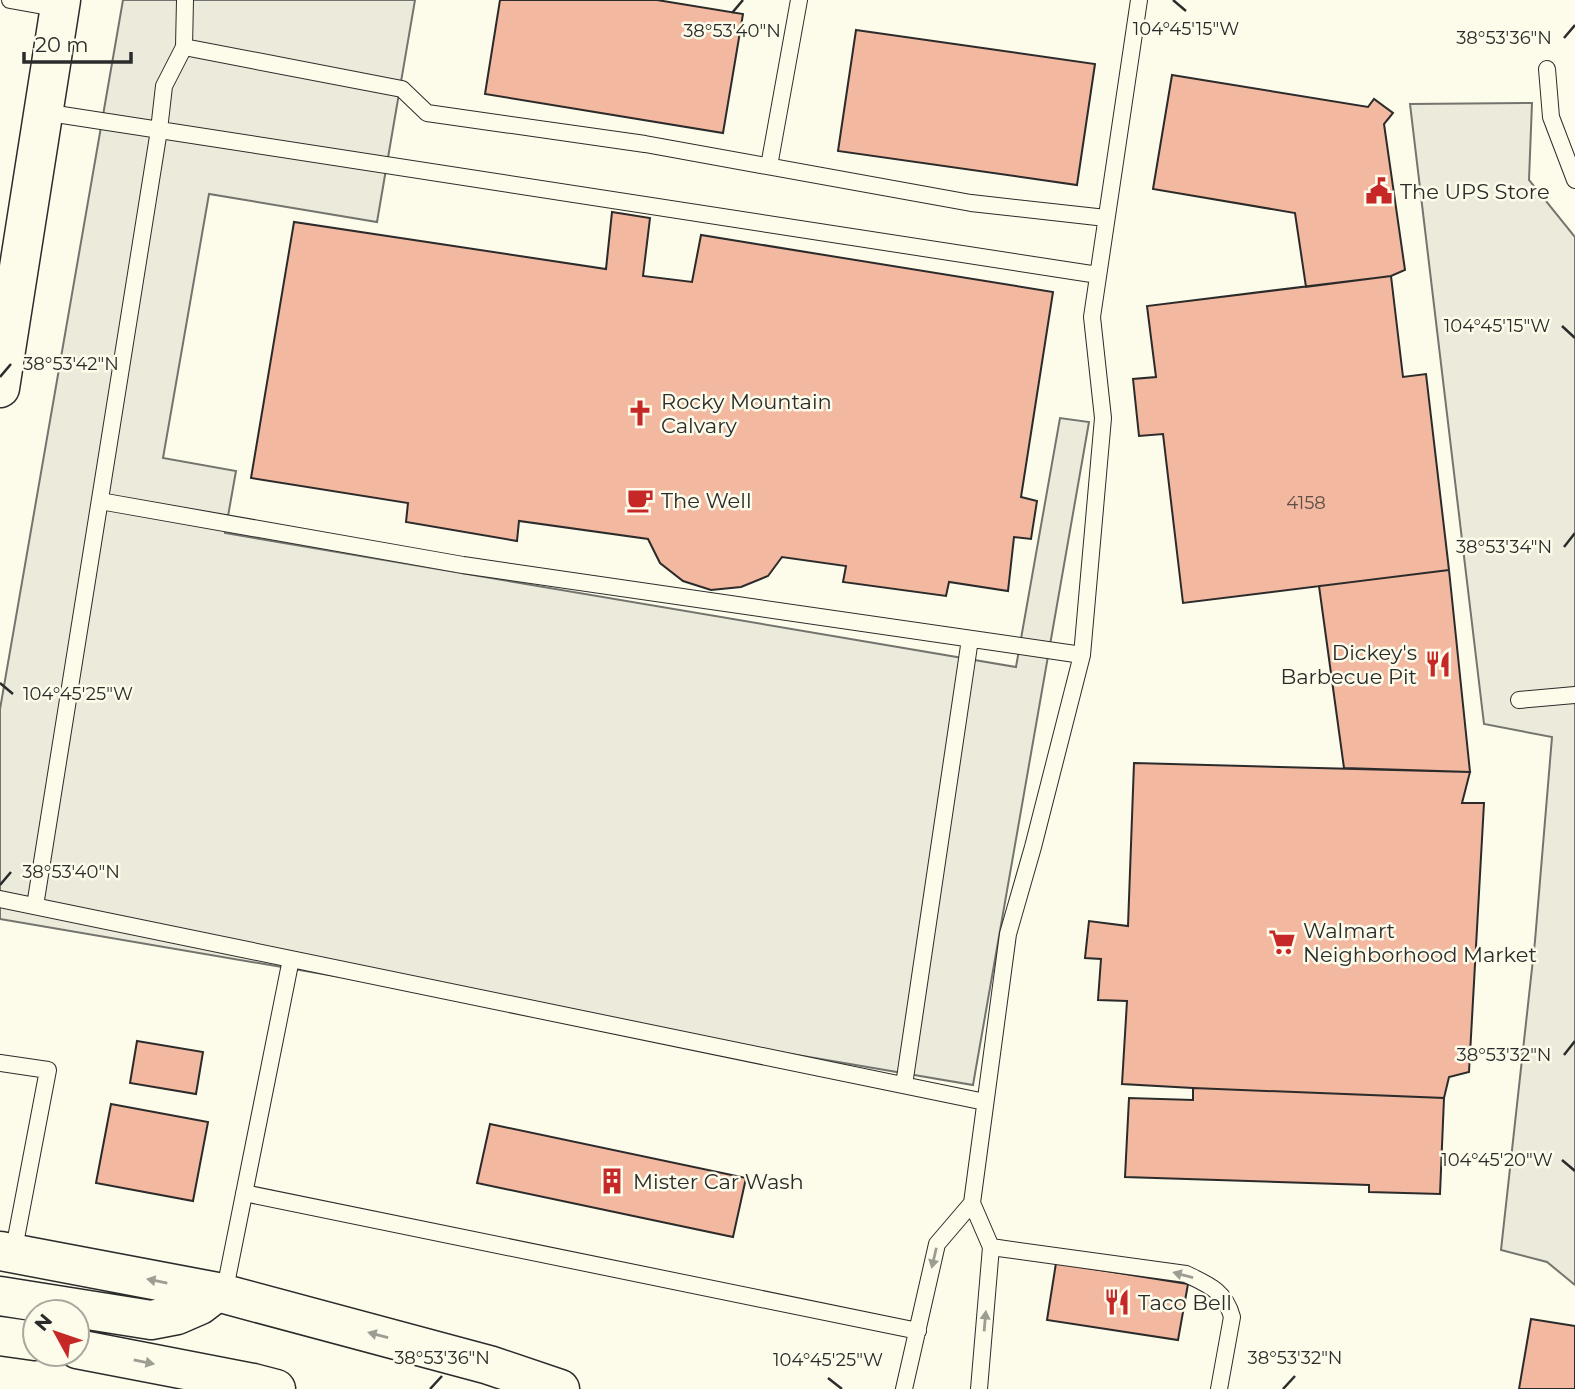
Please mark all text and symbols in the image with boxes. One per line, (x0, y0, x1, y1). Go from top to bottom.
text: 104°45'15"W (1133, 18, 1239, 40)
text: 38°53'40"N (683, 20, 781, 42)
scale bar (24, 21, 131, 65)
text: 38°53'36"N (1456, 27, 1552, 49)
text: 20 m (35, 32, 89, 57)
public building icon: The UPS Store (1364, 176, 1394, 206)
place label: The UPS Store (1400, 179, 1550, 204)
text: 104°45'15"W (1444, 315, 1550, 337)
text: 38°53'42"N (23, 353, 119, 375)
place label: Rocky Mountain Calvary (661, 389, 832, 438)
church icon: Rocky Mountain Calvary (625, 398, 655, 428)
cafe icon: The Well (625, 485, 655, 515)
place label: The Well (661, 488, 752, 513)
house number: 4158 (1286, 492, 1326, 514)
text: 38°53'34"N (1456, 536, 1552, 558)
place label: Dickey's Barbecue Pit (1280, 640, 1417, 689)
restaurant icon: Dickey's Barbecue Pit (1423, 649, 1453, 679)
text: 104°45'25"W (23, 683, 133, 705)
text: 38°53'40"N (22, 861, 120, 883)
place label: Walmart Neighborhood Market (1303, 918, 1537, 967)
supermarket icon: Walmart Neighborhood Market (1267, 927, 1297, 957)
text: 38°53'32"N (1457, 1044, 1551, 1066)
text: 104°45'20"W (1441, 1149, 1553, 1171)
building icon: Mister Car Wash (597, 1166, 627, 1196)
place label: Mister Car Wash (633, 1169, 804, 1194)
one-way arrow (928, 1247, 939, 1269)
one-way arrow (1172, 1269, 1194, 1280)
one-way arrow (146, 1275, 168, 1286)
restaurant icon: Taco Bell (1102, 1287, 1132, 1317)
place label: Taco Bell (1138, 1290, 1232, 1315)
north arrow (21, 1298, 91, 1368)
text: N (30, 1309, 57, 1336)
one-way arrow (980, 1310, 991, 1332)
one-way arrow (367, 1329, 388, 1339)
text: 38°53'36"N (394, 1347, 490, 1369)
text: 38°53'32"N (1248, 1347, 1342, 1369)
text: 104°45'25"W (773, 1349, 883, 1371)
one-way arrow (133, 1357, 155, 1368)

